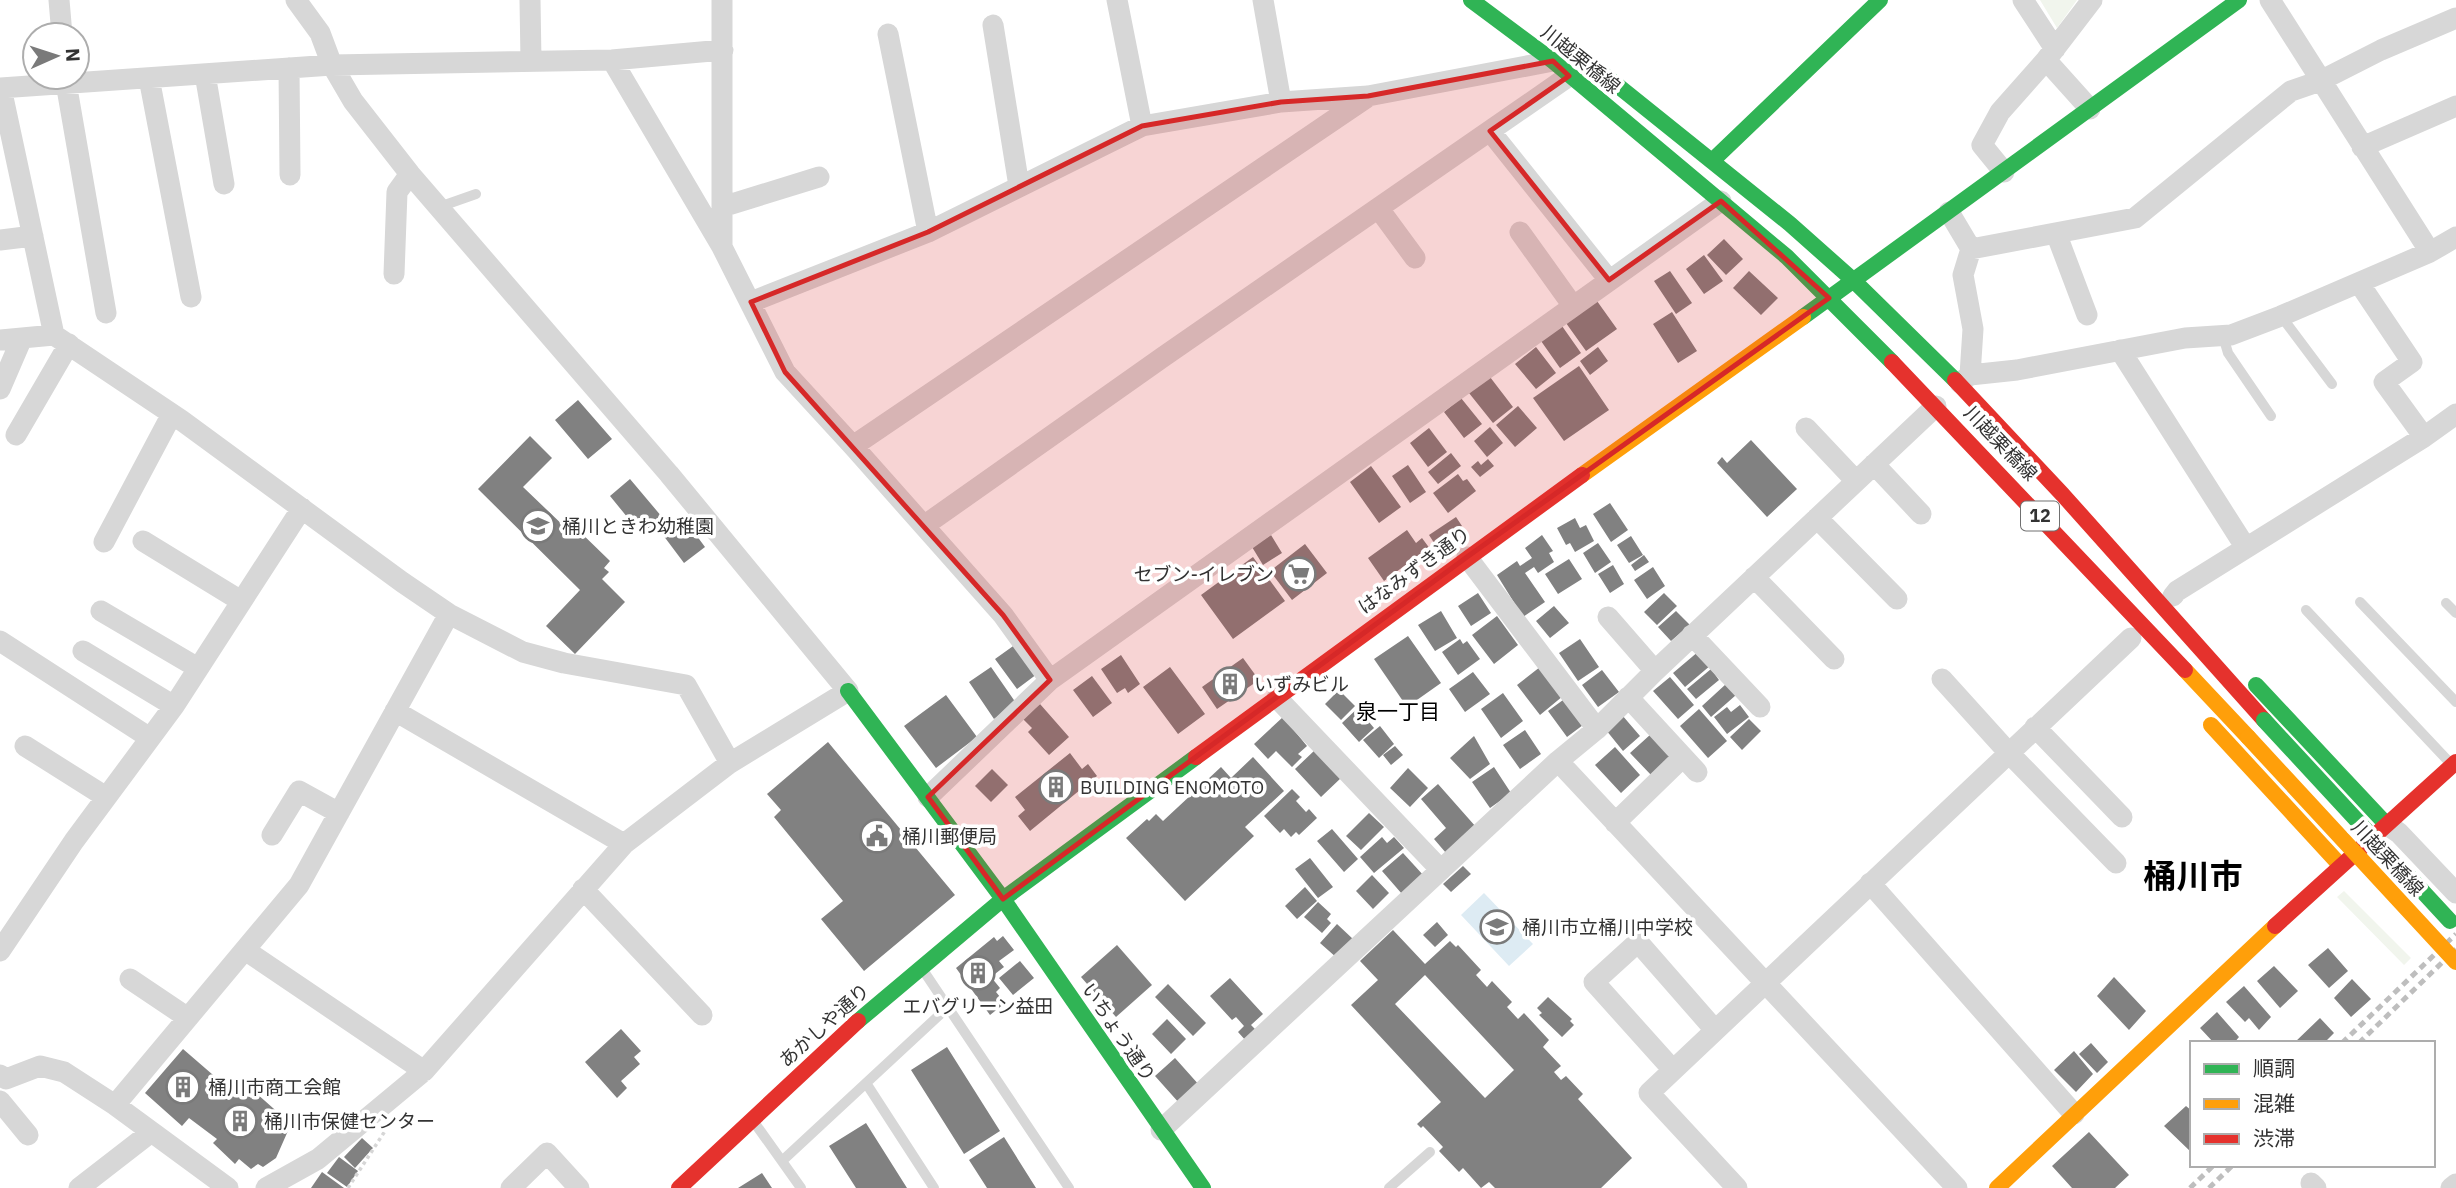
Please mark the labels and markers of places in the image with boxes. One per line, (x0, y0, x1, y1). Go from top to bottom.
school or university icon: 桶川ときわ幼稚園 (519, 507, 557, 545)
place label: 桶川ときわ幼稚園 (562, 514, 714, 538)
supermarket icon: セブン-イレブン (1280, 555, 1318, 593)
place label: セブン-イレブン (1133, 562, 1274, 586)
building icon: いずみビル (1211, 665, 1249, 703)
place label: いずみビル (1254, 672, 1349, 696)
building icon: BUILDING ENOMOTO (1037, 768, 1075, 806)
place label: BUILDING ENOMOTO (1080, 775, 1264, 799)
public building icon: 桶川郵便局 (858, 817, 896, 855)
place label: 桶川郵便局 (902, 824, 997, 848)
school or university icon: 桶川市立桶川中学校 (1478, 908, 1516, 946)
place label: 桶川市立桶川中学校 (1522, 915, 1693, 939)
building icon: エバグリーン益田 (959, 954, 997, 992)
place label: エバグリーン益田 (902, 994, 1054, 1018)
building icon: 桶川市商工会館 (164, 1068, 202, 1106)
place label: 桶川市商工会館 (208, 1075, 341, 1099)
building icon: 桶川市保健センター (221, 1102, 259, 1140)
place label: 桶川市保健センター (264, 1109, 435, 1133)

